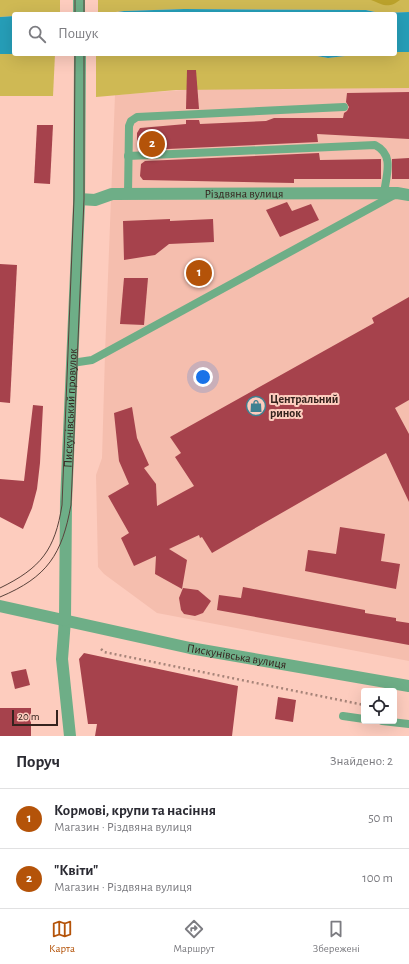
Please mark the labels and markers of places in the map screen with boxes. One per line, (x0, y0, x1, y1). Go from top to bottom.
pin: 2 (139, 129, 165, 159)
pin: 1 (186, 258, 212, 288)
place label: Центральний ринок (270, 393, 338, 419)
shop icon: Центральний ринок (245, 395, 267, 417)

